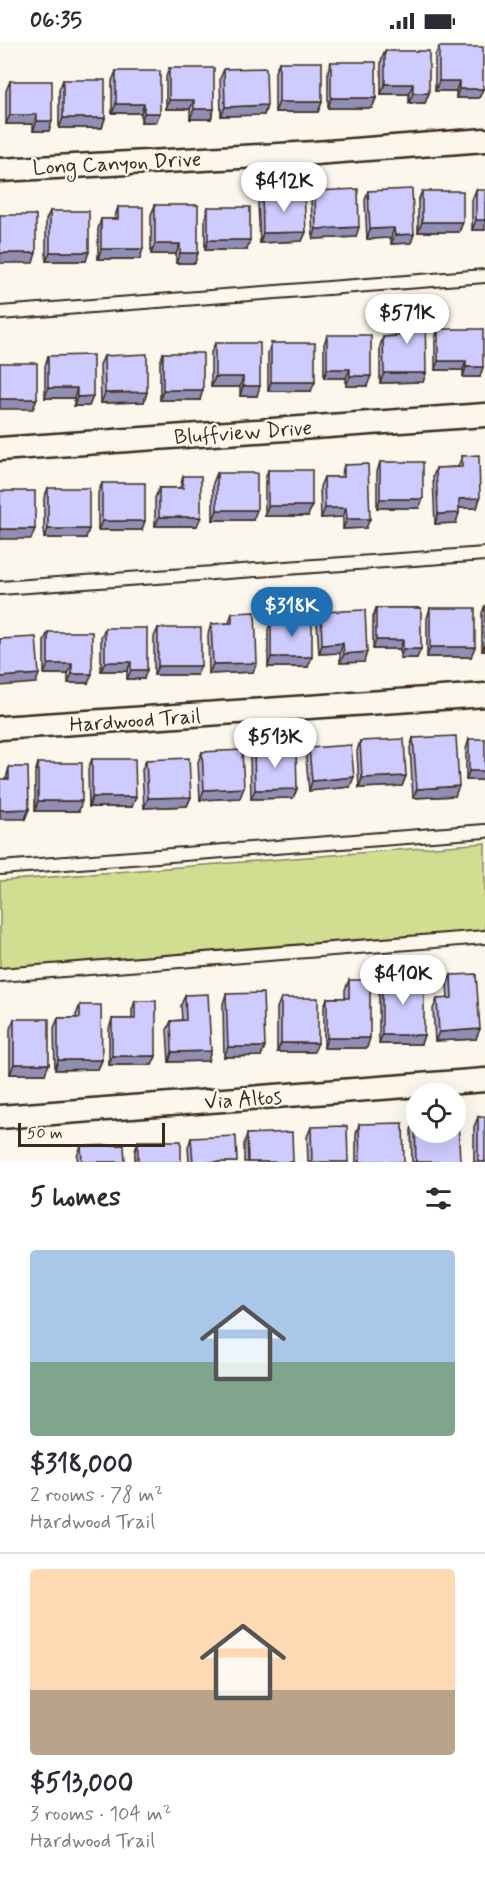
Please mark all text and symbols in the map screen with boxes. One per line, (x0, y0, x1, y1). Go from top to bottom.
text: 06:35 (30, 7, 82, 35)
street label: Long Canyon Drive (32, 146, 202, 183)
pin: $412K (242, 162, 326, 213)
text: $412K (255, 168, 313, 195)
pin: $571K (365, 294, 449, 345)
text: $571K (379, 300, 435, 327)
street label: Bluffview Drive (173, 414, 313, 452)
pin: $318K (250, 587, 334, 638)
text: $318K (265, 593, 319, 620)
street label: Hardwood Trail (69, 702, 202, 740)
pin: $513K (233, 718, 317, 769)
text: $513K (248, 724, 302, 751)
pin: $410K (361, 955, 445, 1006)
text: $410K (374, 961, 432, 988)
street label: Via Altos (203, 1083, 283, 1117)
map controls (406, 1083, 466, 1143)
button: locate (406, 1083, 466, 1143)
scale bar (18, 1120, 165, 1148)
text: 50 m (27, 1123, 63, 1144)
text: 5 homes (30, 1181, 121, 1215)
icon: filters (422, 1182, 455, 1215)
icon: home (189, 1289, 297, 1397)
text: $318,000 (30, 1448, 133, 1482)
text: 2 rooms · 78 m² (30, 1482, 163, 1509)
text: Hardwood Trail (30, 1509, 155, 1536)
icon: home (189, 1608, 297, 1716)
text: $513,000 (30, 1767, 133, 1801)
text: 3 rooms · 104 m² (30, 1801, 172, 1828)
text: Hardwood Trail (30, 1828, 155, 1855)

